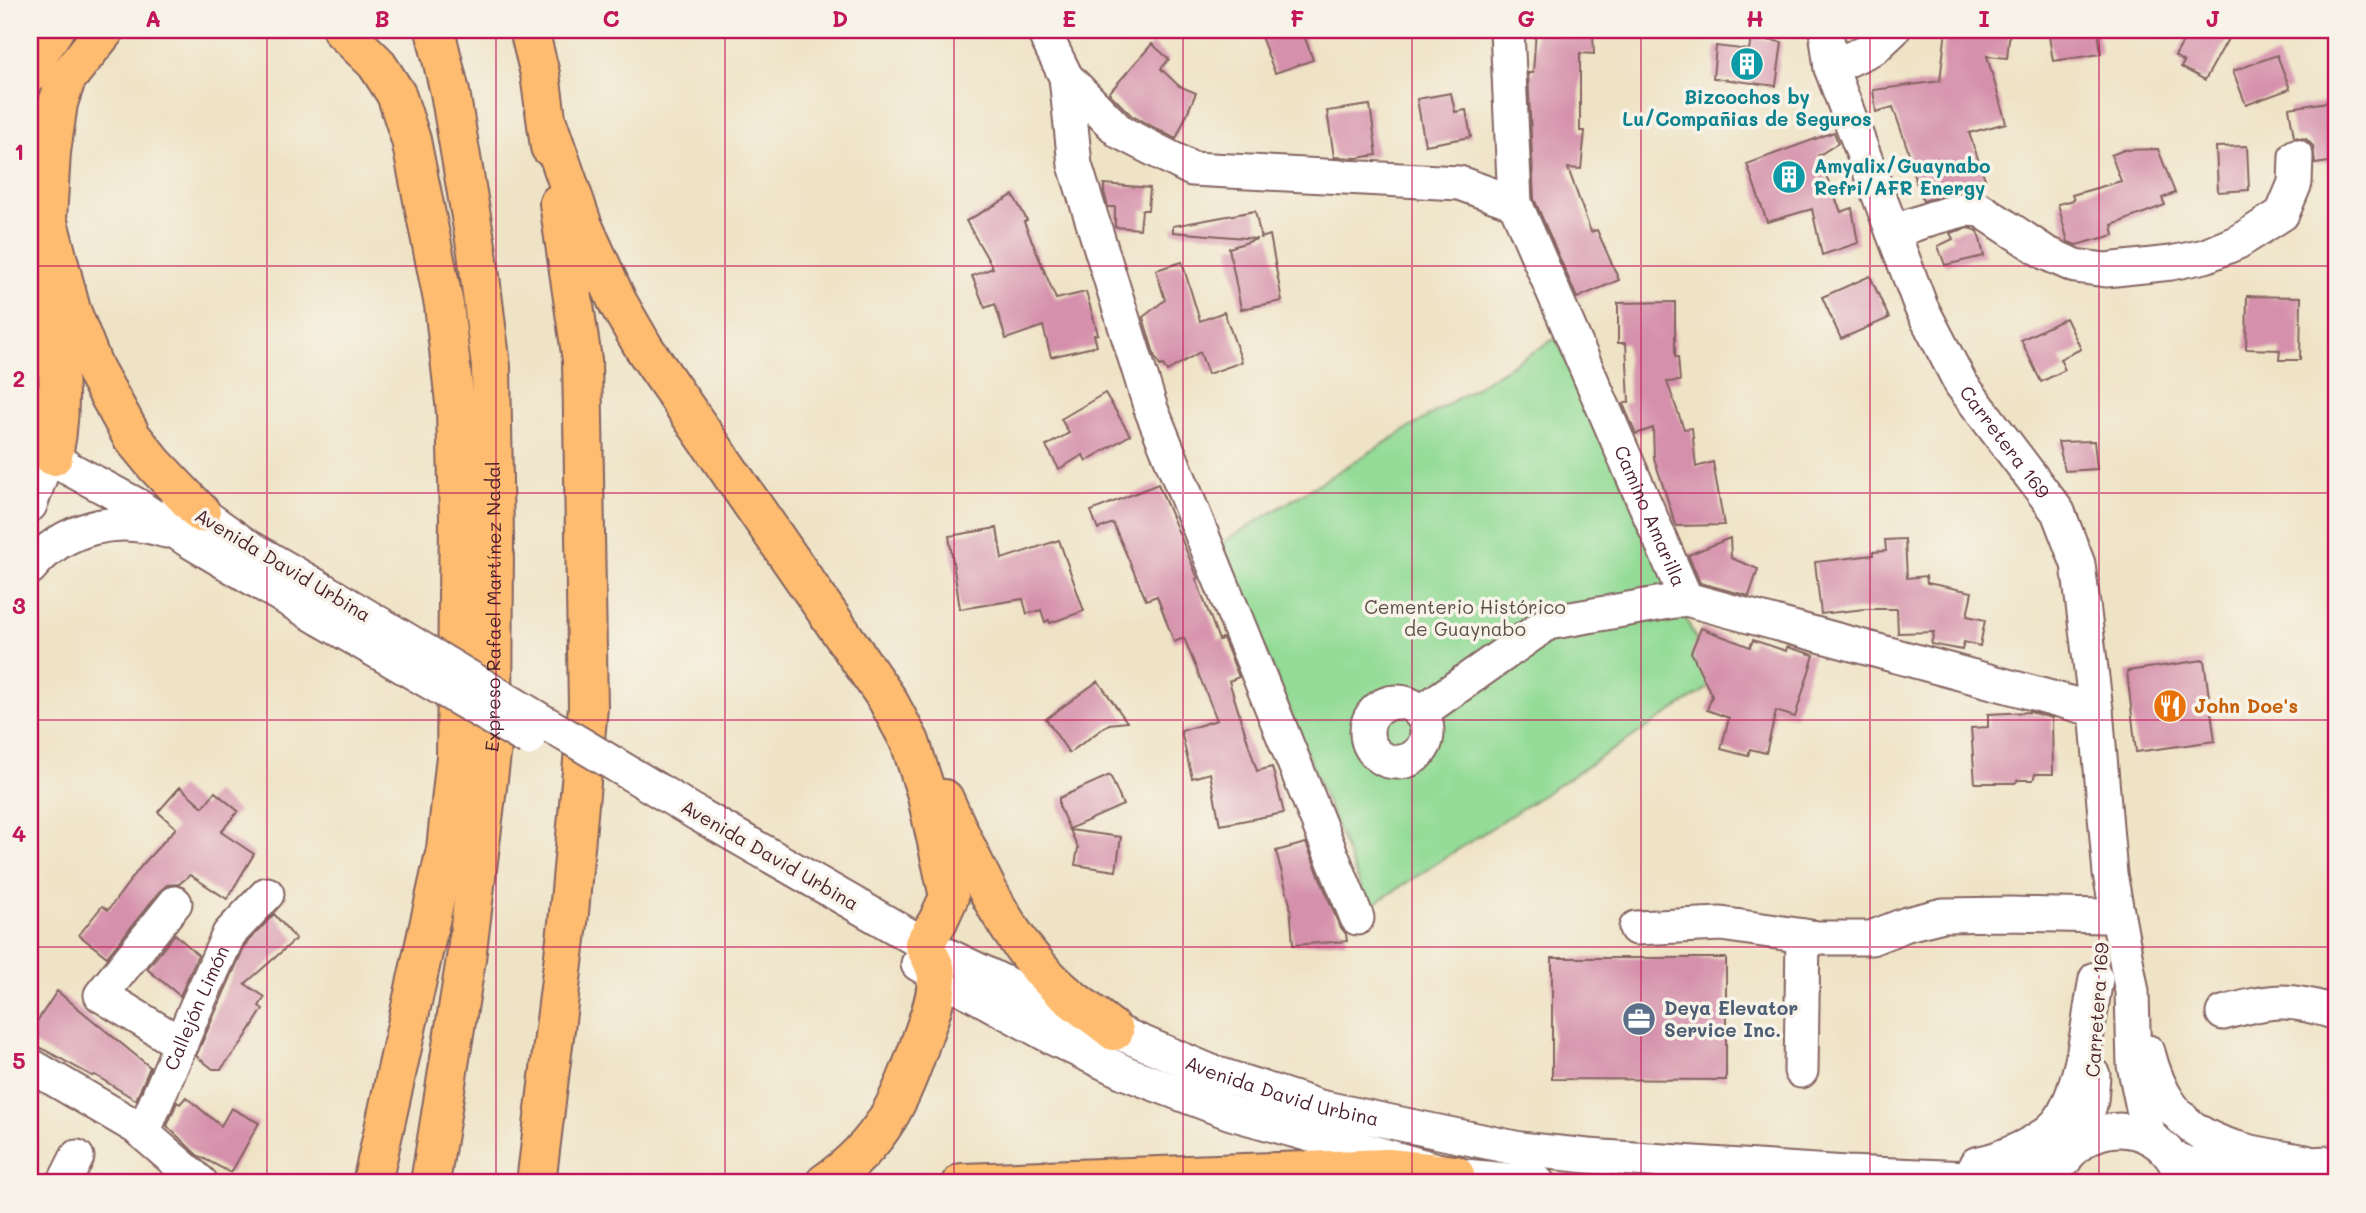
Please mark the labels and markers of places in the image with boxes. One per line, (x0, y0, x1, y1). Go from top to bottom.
building icon: Bizcochos by Lu/Compañias de Seguros (1728, 45, 1766, 83)
place label: Bizcochos by Lu/Compañias de Seguros (1622, 84, 1872, 131)
place label: Amyalix/Guaynabo Refri/AFR Energy (1814, 153, 1991, 200)
building icon: Amyalix/Guaynabo Refri/AFR Energy (1770, 158, 1808, 196)
restaurant icon: John Doe's (2151, 687, 2189, 725)
place label: John Doe's (2194, 693, 2298, 718)
place label: Deya Elevator Service Inc. (1664, 995, 1798, 1042)
office icon: Deya Elevator Service Inc. (1620, 1000, 1658, 1038)

